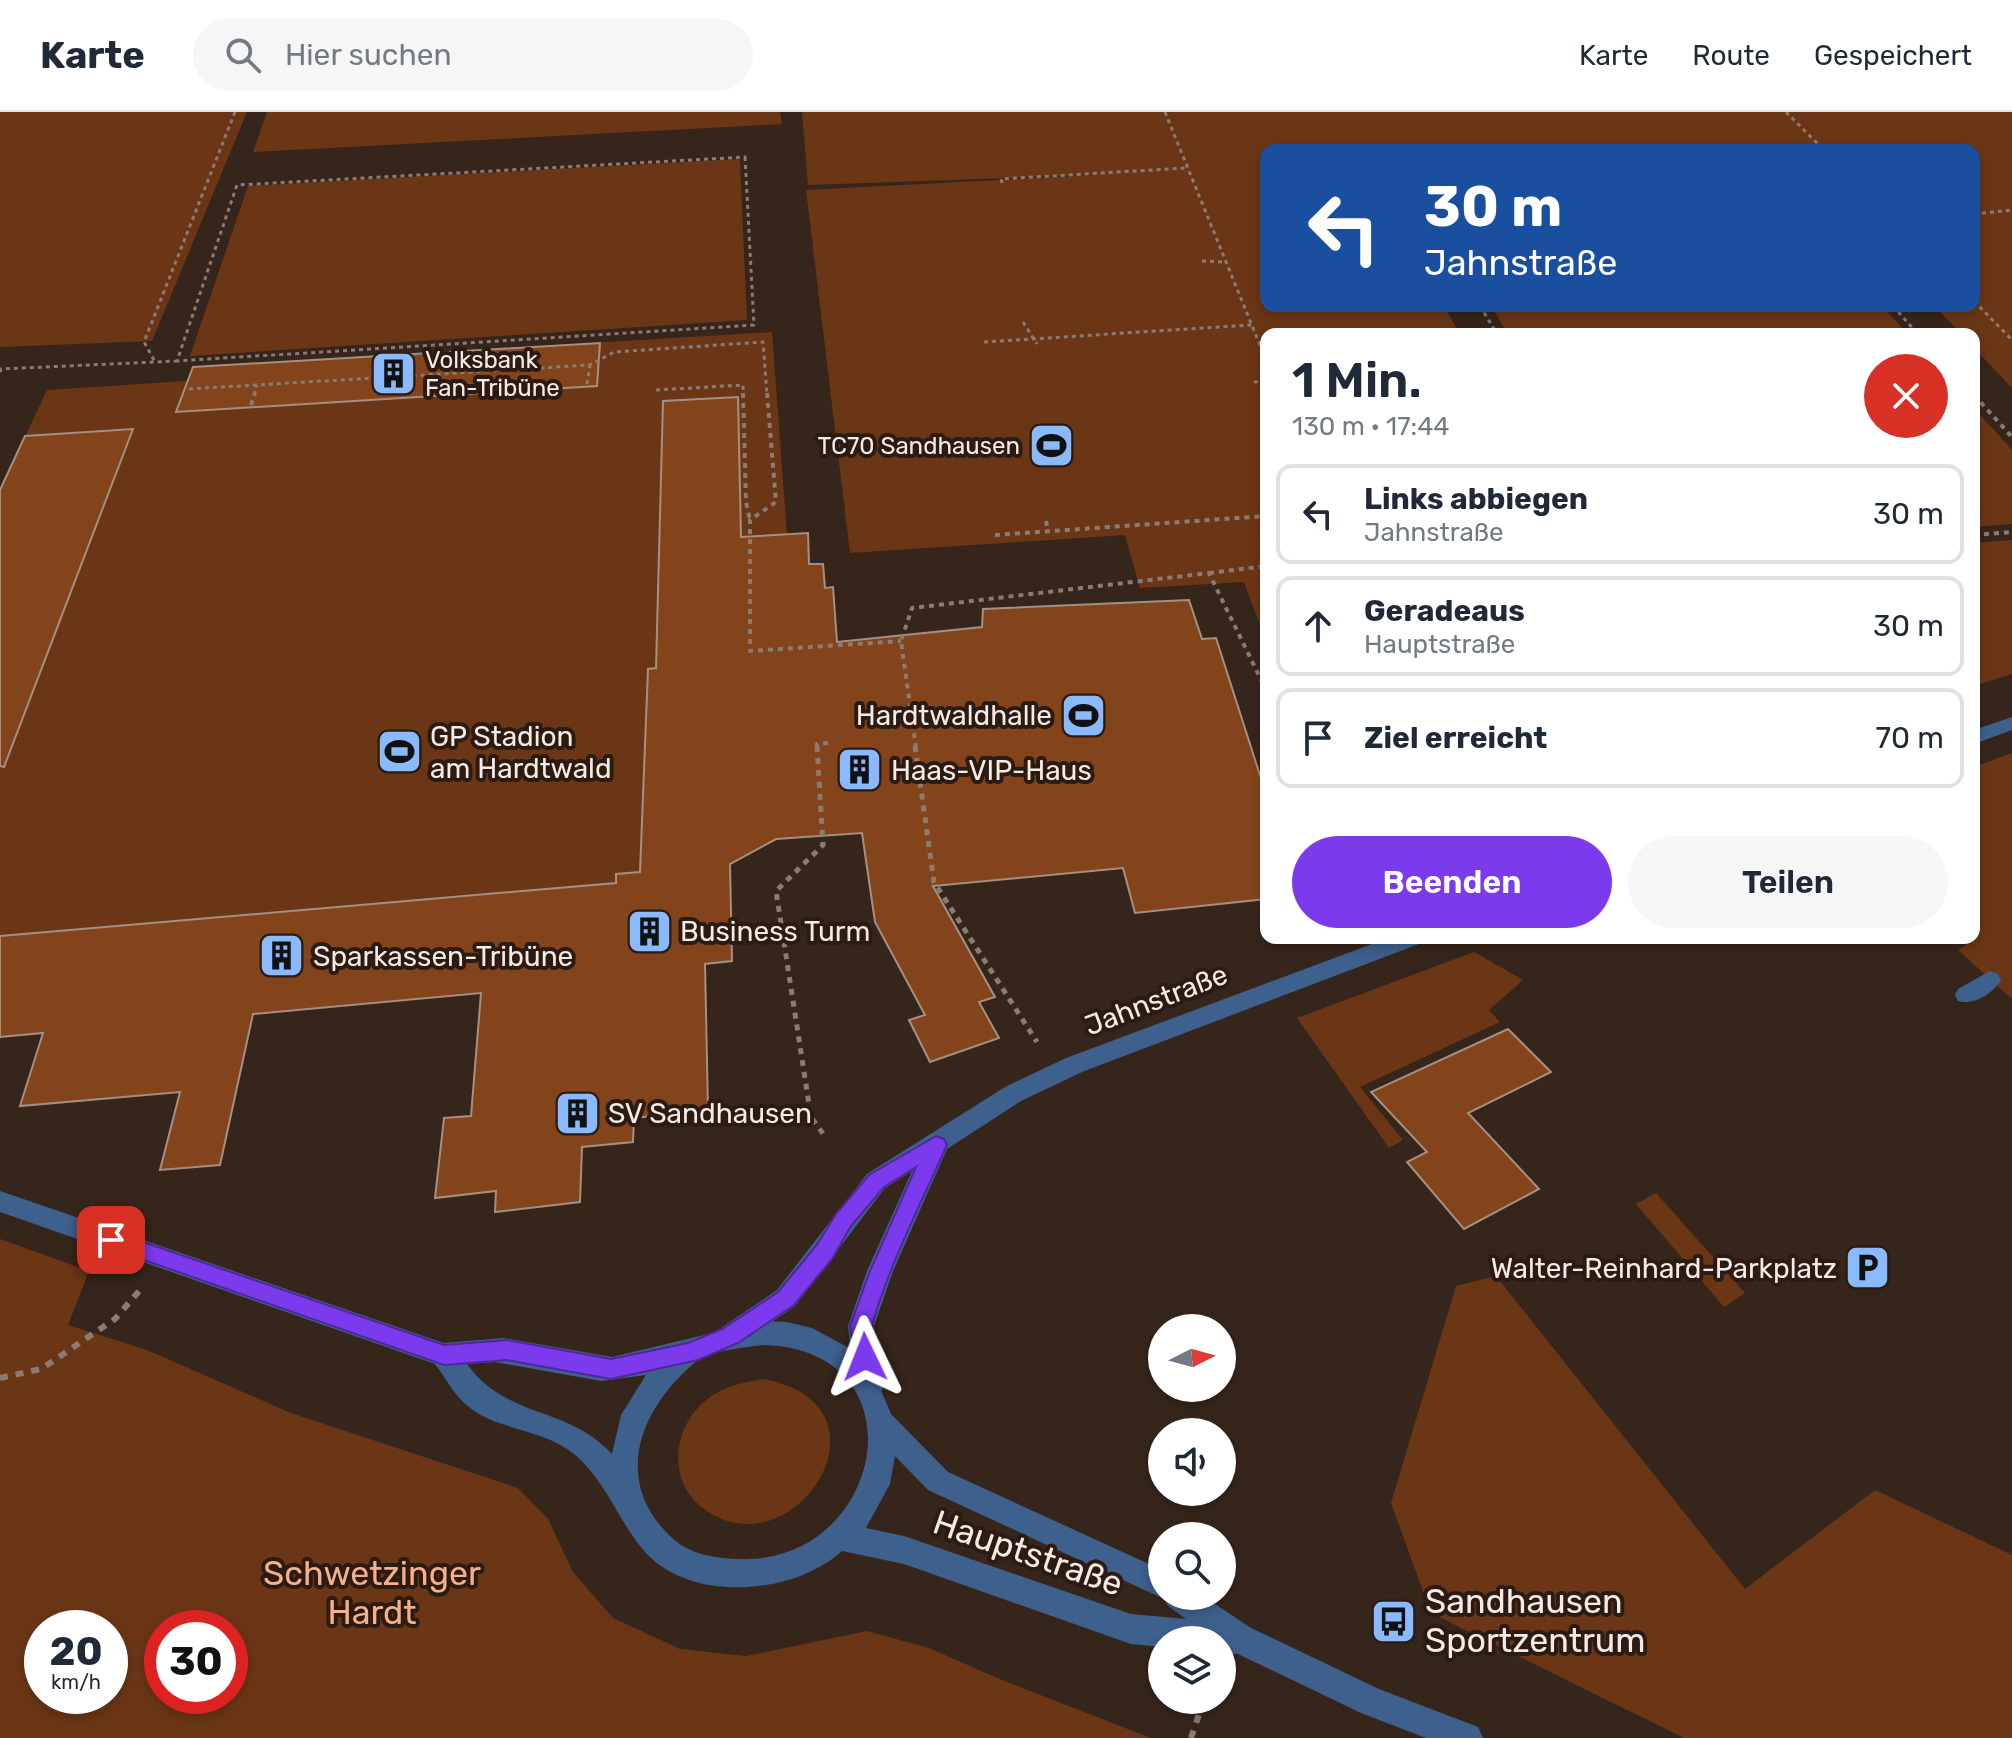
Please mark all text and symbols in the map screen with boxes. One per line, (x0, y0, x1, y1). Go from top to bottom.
search box (193, 19, 753, 91)
text: Karte (40, 32, 145, 78)
icon: search (221, 33, 265, 77)
text: Hier suchen (285, 37, 452, 73)
text: Karte (1579, 39, 1648, 72)
text: Route (1692, 39, 1770, 72)
text: Gespeichert (1814, 39, 1972, 72)
text: 30 m (1424, 174, 1562, 240)
icon: left (1292, 176, 1396, 280)
text: Jahnstraße (1424, 241, 1617, 284)
place label: Volksbank Fan-Tribüne (425, 346, 560, 402)
building icon: Volksbank Fan-Tribüne (370, 350, 418, 398)
text: 1 Min. (1292, 352, 1422, 409)
button: close (1864, 354, 1948, 438)
text: 130 m · 17:44 (1292, 411, 1449, 442)
sports icon: TC70 Sandhausen (1027, 422, 1075, 470)
place label: TC70 Sandhausen (818, 432, 1020, 460)
text: Links abbiegen (1364, 481, 1588, 517)
icon: left (1296, 492, 1340, 536)
text: 30 m (1873, 496, 1944, 532)
text: Jahnstraße (1364, 517, 1504, 548)
text: Geradeaus (1364, 593, 1525, 629)
icon: ahead (1296, 604, 1340, 648)
text: 30 m (1873, 608, 1944, 644)
text: Hauptstraße (1364, 629, 1515, 660)
sports icon: Hardtwaldhalle (1059, 691, 1107, 739)
place label: Hardtwaldhalle (856, 699, 1052, 732)
icon: arrive (1296, 716, 1340, 760)
place label: GP Stadion am Hardtwald (430, 720, 612, 785)
text: Ziel erreicht (1364, 720, 1547, 756)
text: 70 m (1876, 720, 1944, 756)
sports icon: GP Stadion am Hardtwald (375, 728, 423, 776)
building icon: Haas-VIP-Haus (836, 746, 884, 794)
place label: Haas-VIP-Haus (891, 754, 1092, 787)
button: Beenden (1292, 836, 1612, 928)
button: Teilen (1628, 836, 1948, 928)
building icon: Business Turm (625, 907, 673, 955)
place label: Business Turm (680, 915, 870, 948)
building icon: Sparkassen-Tribüne (258, 932, 306, 980)
place label: Sparkassen-Tribüne (313, 940, 573, 973)
street label: Jahnstraße (1080, 958, 1232, 1042)
building icon: SV Sandhausen (553, 1089, 601, 1137)
place label: SV Sandhausen (608, 1097, 812, 1130)
pin (77, 1206, 145, 1274)
icon: arrive (89, 1218, 133, 1262)
parking icon: Walter-Reinhard-Parkplatz (1844, 1244, 1892, 1292)
place label: Walter-Reinhard-Parkplatz (1491, 1252, 1837, 1285)
north arrow (1148, 1314, 1236, 1402)
map controls (1148, 1314, 1236, 1714)
position arrow (823, 1315, 907, 1399)
button: sound (1148, 1418, 1236, 1506)
street label: Hauptstraße (928, 1501, 1128, 1605)
button: search (1148, 1522, 1236, 1610)
park label: Schwetzinger Hardt (263, 1553, 481, 1633)
place label: Sandhausen Sportzentrum (1425, 1581, 1646, 1661)
bus stop icon: Sandhausen Sportzentrum (1370, 1597, 1418, 1645)
speed limit sign: 30 (144, 1610, 248, 1714)
button: layers (1148, 1626, 1236, 1714)
text: 20 (49, 1628, 103, 1675)
text: km/h (51, 1670, 101, 1694)

